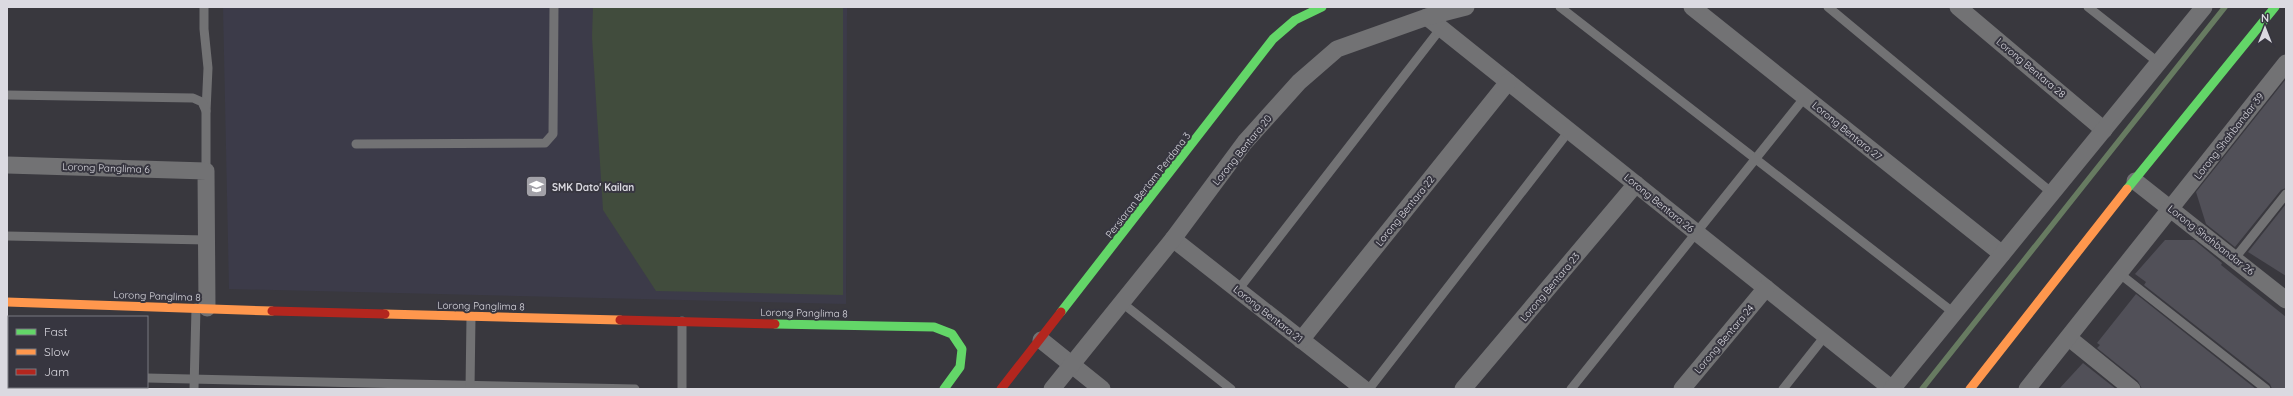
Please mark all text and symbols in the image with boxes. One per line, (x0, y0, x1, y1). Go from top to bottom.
north arrow (2245, 8, 2285, 48)
text: N (2261, 11, 2269, 25)
street label: Lorong Bentara 28 (1994, 35, 2068, 101)
street label: Lorong Shahbandar 39 (2191, 90, 2267, 182)
street label: Lorong Bentara 27 (1809, 99, 1885, 163)
street label: Lorong Bentara 20 (1210, 112, 1275, 188)
street label: Persiaran Bertam Perdana 3 (1103, 129, 1193, 241)
street label: Lorong Panglima 6 (62, 160, 151, 176)
street label: Lorong Bentara 26 (1621, 171, 1697, 236)
street label: Lorong Bentara 22 (1373, 173, 1438, 249)
school or university icon: SMK Dato' Kailan (523, 174, 549, 200)
place label: SMK Dato' Kailan (552, 181, 634, 194)
street label: Lorong Shahbandar 26 (2165, 202, 2257, 278)
street label: Lorong Bentara 23 (1517, 250, 1583, 324)
street label: Lorong Bentara 21 (1231, 283, 1305, 345)
street label: Lorong Panglima 8 (113, 288, 201, 304)
street label: Lorong Panglima 8 (437, 299, 525, 313)
street label: Lorong Bentara 24 (1691, 302, 1757, 376)
street label: Lorong Panglima 8 (760, 306, 848, 320)
legend (8, 316, 148, 388)
text: Fast (44, 324, 68, 339)
text: Slow (44, 344, 70, 359)
text: Jam (44, 364, 69, 379)

